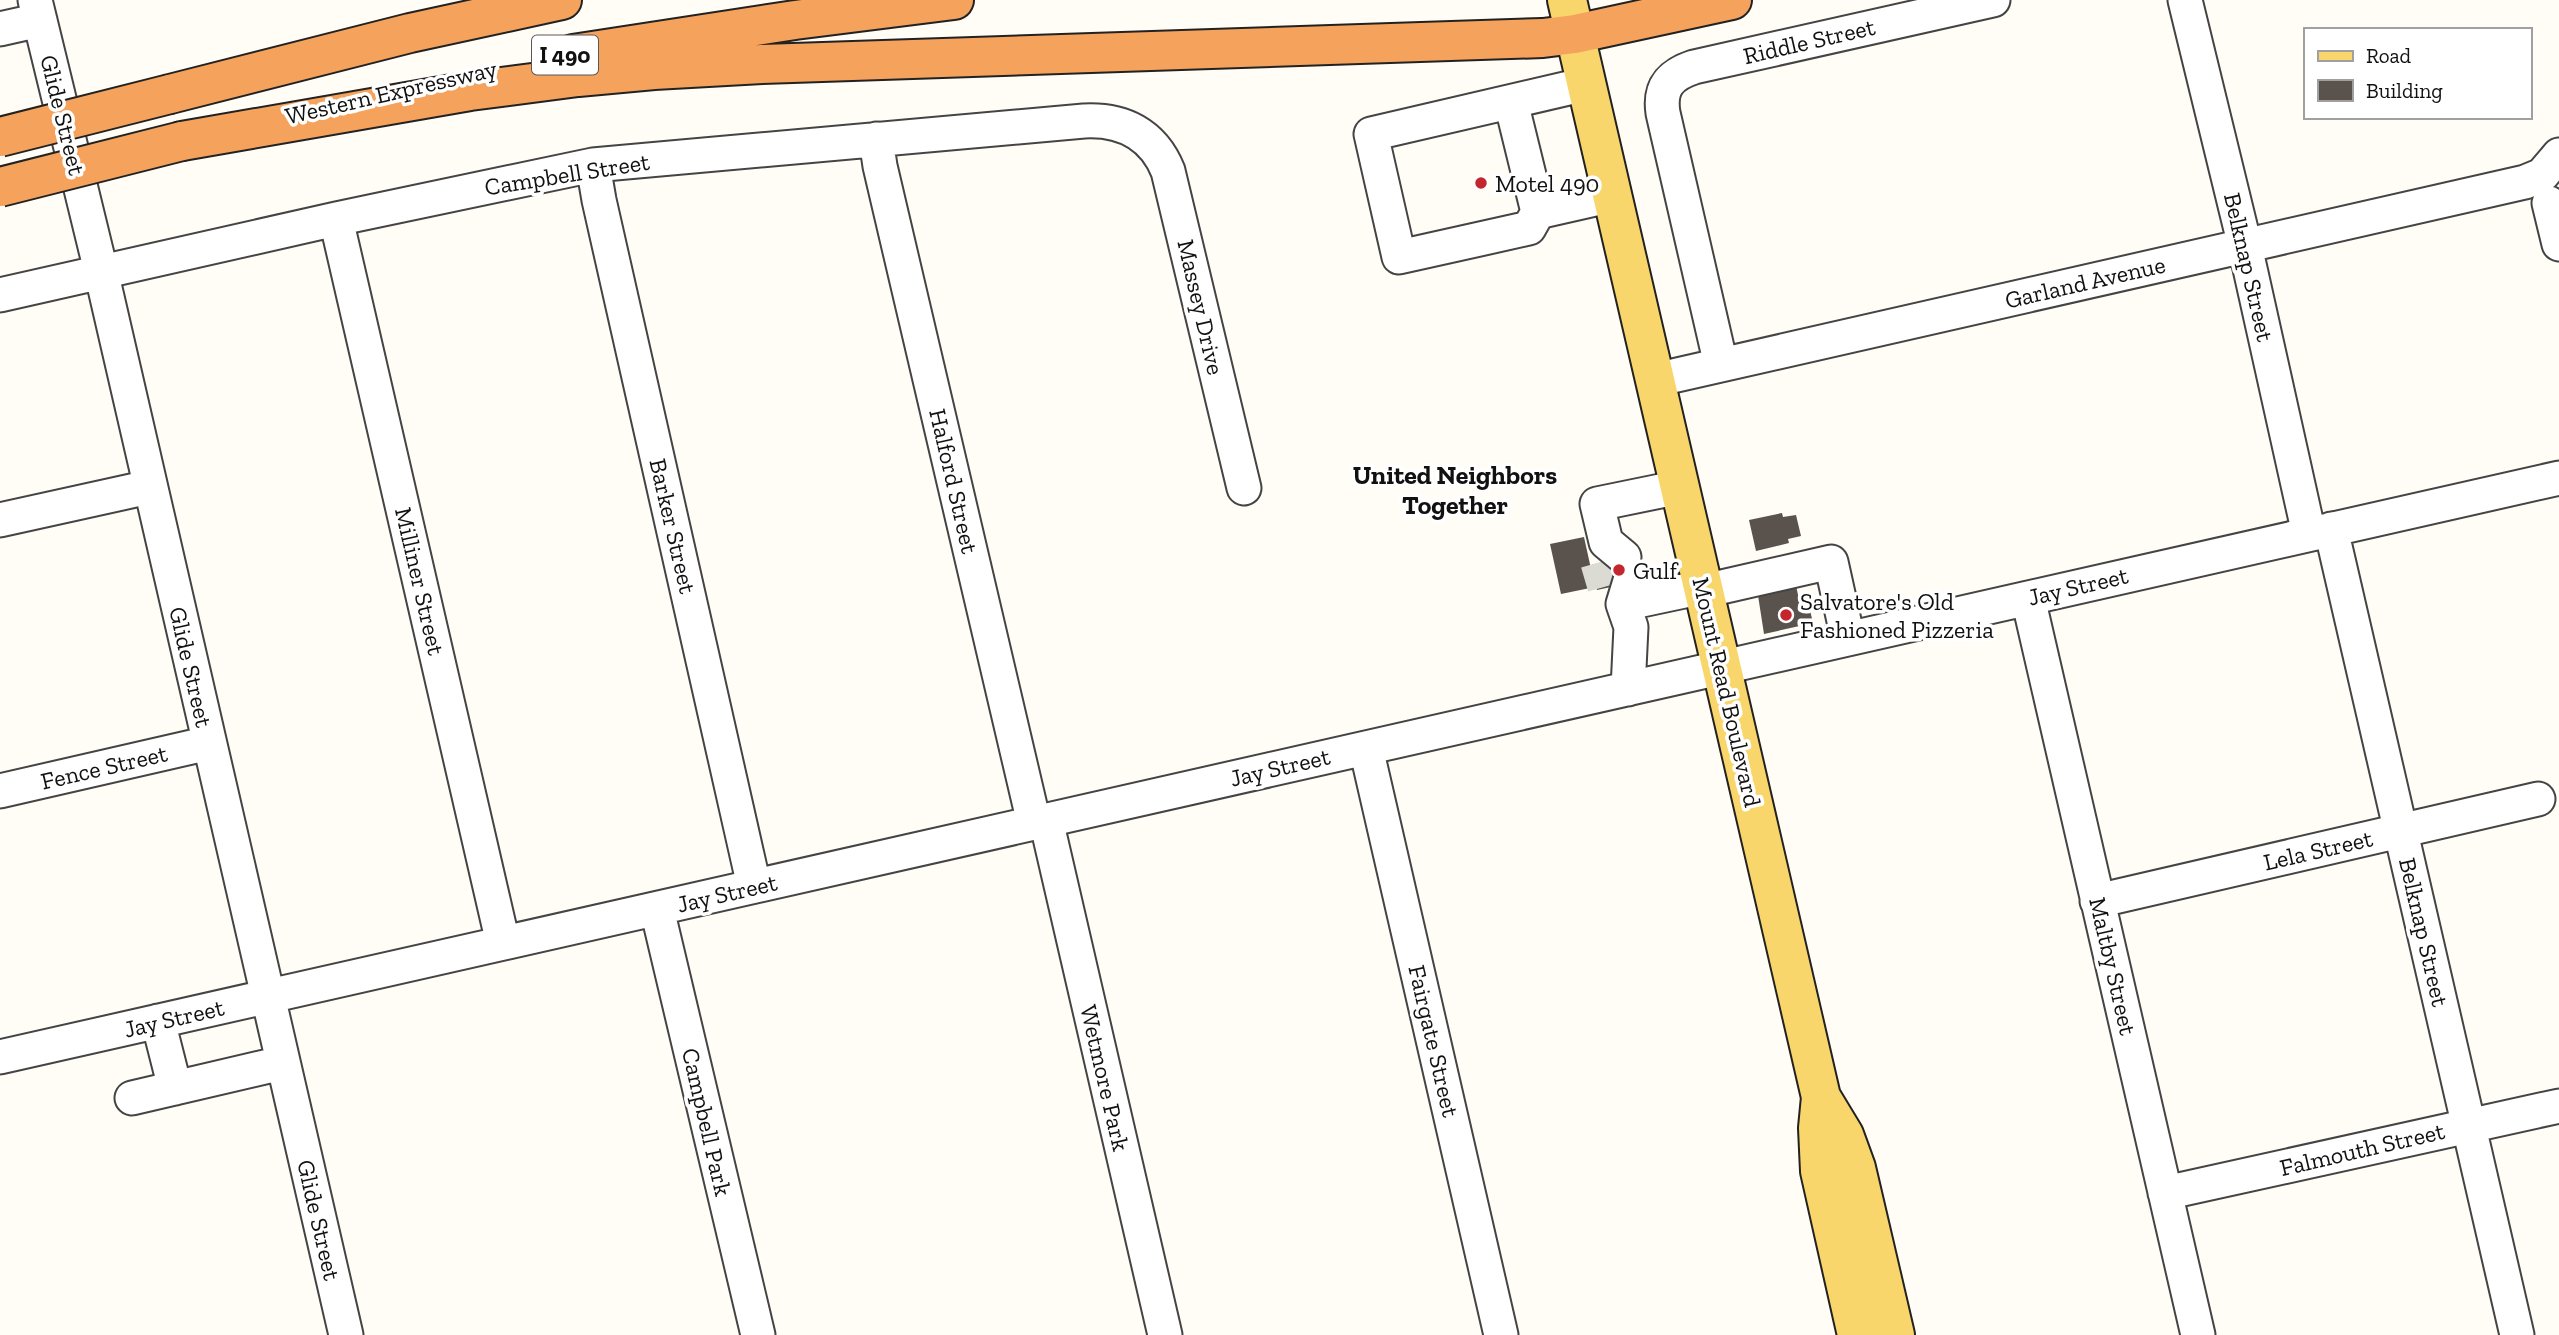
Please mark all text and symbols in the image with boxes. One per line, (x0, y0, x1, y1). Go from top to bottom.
street label: Riddle Street (1740, 12, 1878, 70)
legend (2304, 28, 2531, 119)
road number: I 490 (532, 36, 598, 74)
text: Road (2366, 43, 2412, 68)
street label: Glide Street (34, 52, 92, 178)
street label: Western Expressway (282, 53, 500, 130)
text: Building (2366, 78, 2443, 103)
street label: Campbell Street (482, 147, 652, 201)
place label: Motel 490 (1495, 169, 1599, 198)
marker: Motel 490 (1473, 175, 1489, 191)
street label: Belknap Street (2218, 190, 2280, 344)
street label: Massey Drive (1171, 236, 1231, 378)
street label: Garland Avenue (2002, 249, 2168, 315)
street label: Halford Street (923, 406, 985, 556)
street label: Barker Street (643, 456, 703, 596)
district label: United Neighbors Together (1353, 459, 1557, 521)
street label: Milliner Street (389, 504, 451, 658)
place label: Gulf (1633, 556, 1679, 585)
street label: Jay Street (2025, 560, 2131, 612)
marker: Gulf (1611, 562, 1627, 578)
street label: Mount Read Boulevard (1686, 574, 1768, 810)
place label: Salvatore's Old Fashioned Pizzeria (1800, 587, 1994, 644)
street label: Glide Street (163, 604, 219, 730)
marker: Salvatore's Old Fashioned Pizzeria (1778, 607, 1794, 623)
street label: Fence Street (38, 738, 170, 796)
street label: Jay Street (1227, 741, 1333, 793)
street label: Lela Street (2261, 823, 2375, 877)
street label: Belknap Street (2393, 855, 2455, 1009)
street label: Jay Street (674, 867, 780, 919)
street label: Maltby Street (2083, 894, 2143, 1038)
street label: Fairgate Street (1402, 962, 1466, 1120)
street label: Jay Street (121, 992, 227, 1044)
street label: Wetmore Park (1074, 1002, 1136, 1154)
street label: Campbell Park (676, 1045, 738, 1199)
street label: Falmouth Street (2277, 1116, 2447, 1182)
street label: Glide Street (291, 1157, 347, 1283)

